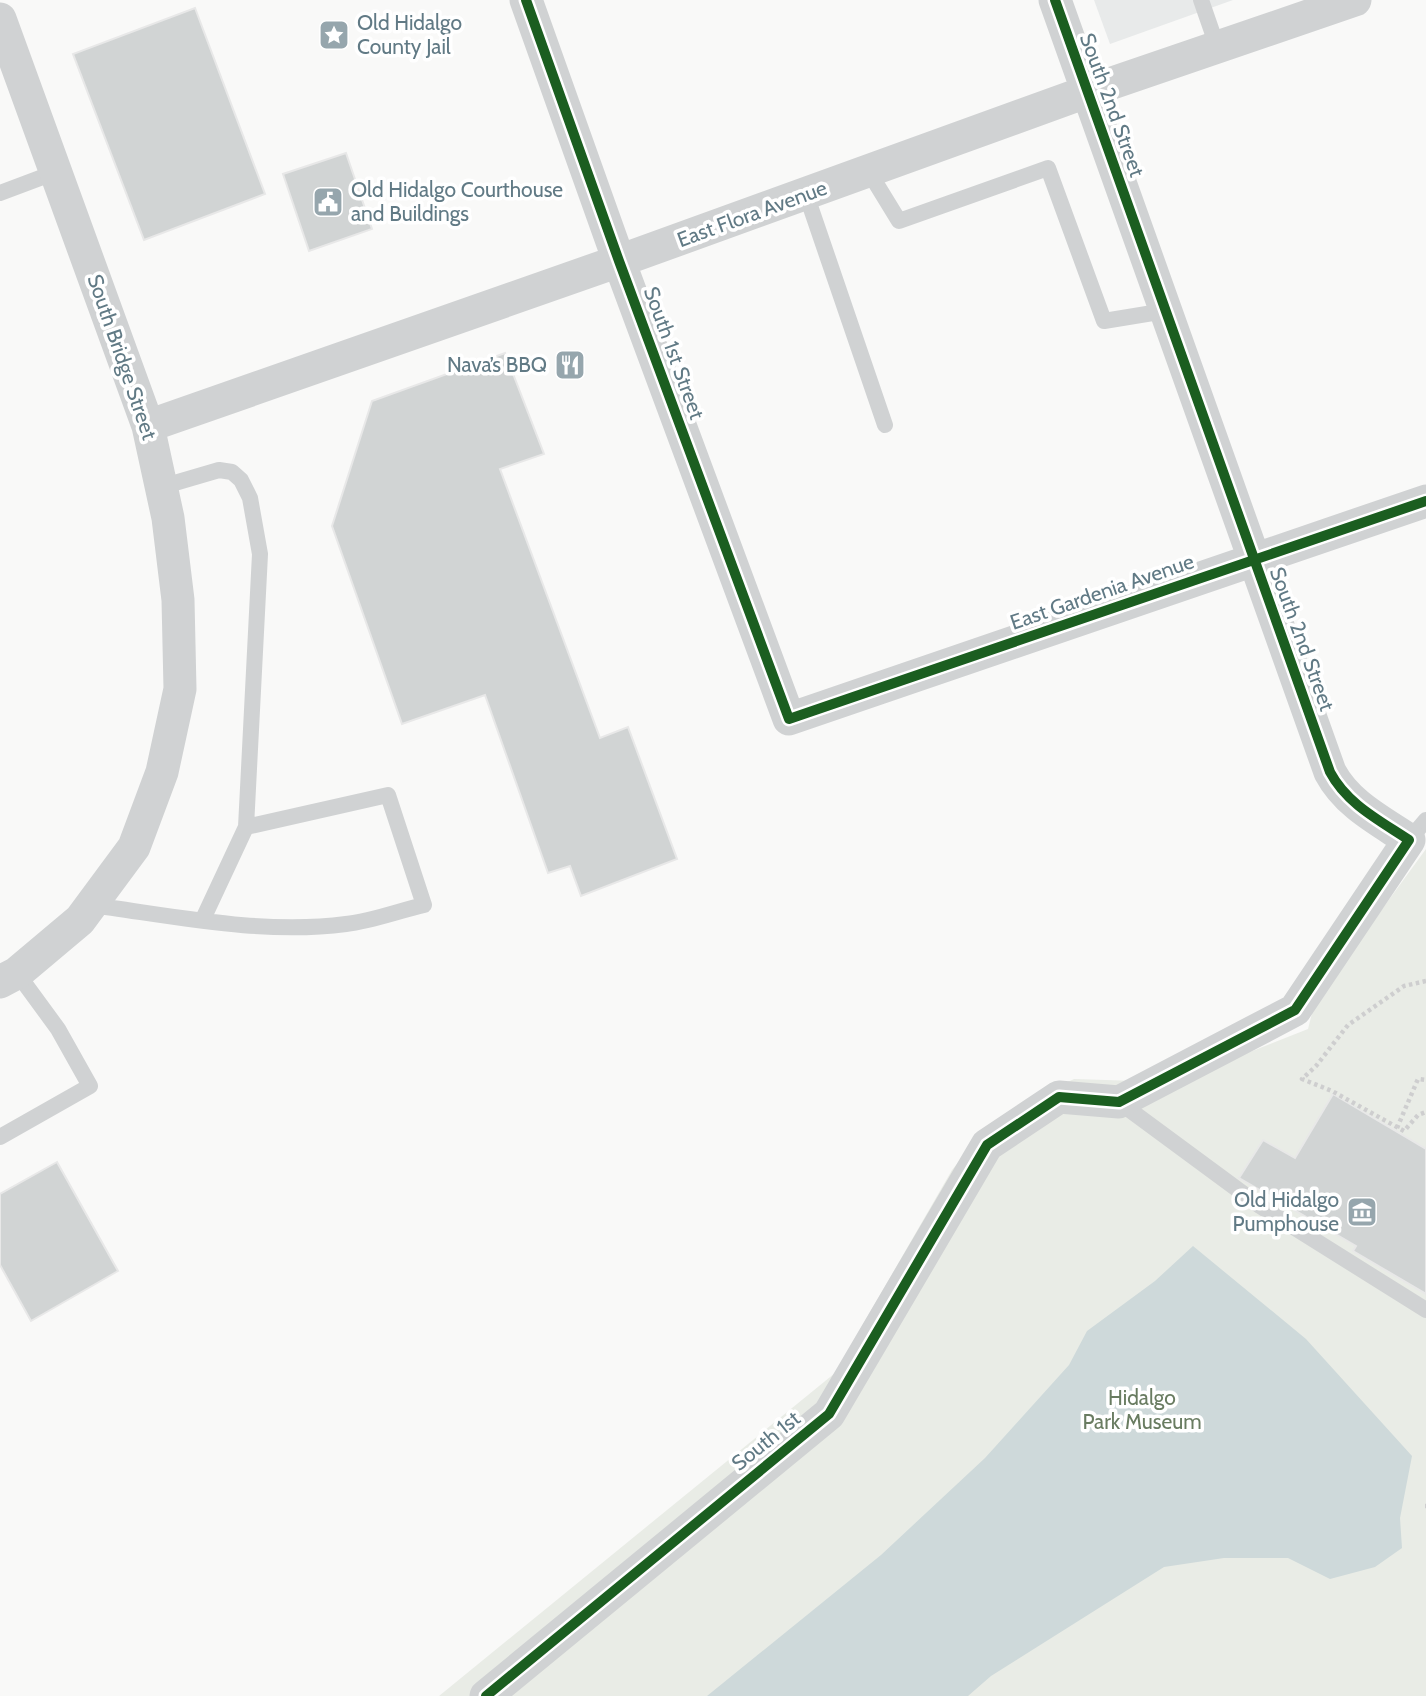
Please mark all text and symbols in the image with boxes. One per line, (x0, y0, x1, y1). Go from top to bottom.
place label: Old Hidalgo County Jail (357, 10, 462, 59)
place icon: Old Hidalgo County Jail (317, 18, 351, 52)
street label: South 2nd Street (1075, 30, 1150, 180)
street label: East Flora Avenue (674, 175, 830, 252)
place label: Old Hidalgo Courthouse and Buildings (351, 177, 563, 226)
public building icon: Old Hidalgo Courthouse and Buildings (311, 185, 345, 219)
street label: South Bridge Street (82, 271, 162, 443)
street label: South 1st Street (639, 283, 710, 423)
restaurant icon: Nava’s BBQ (553, 348, 587, 382)
place label: Nava’s BBQ (447, 352, 547, 377)
street label: East Gardenia Avenue (1007, 548, 1197, 635)
street label: South 2nd Street (1265, 564, 1340, 714)
place label: Old Hidalgo Pumphouse (1233, 1187, 1339, 1236)
museum icon: Old Hidalgo Pumphouse (1345, 1195, 1379, 1229)
park label: Hidalgo Park Museum (1082, 1385, 1202, 1434)
street label: South 1st (726, 1406, 805, 1476)

